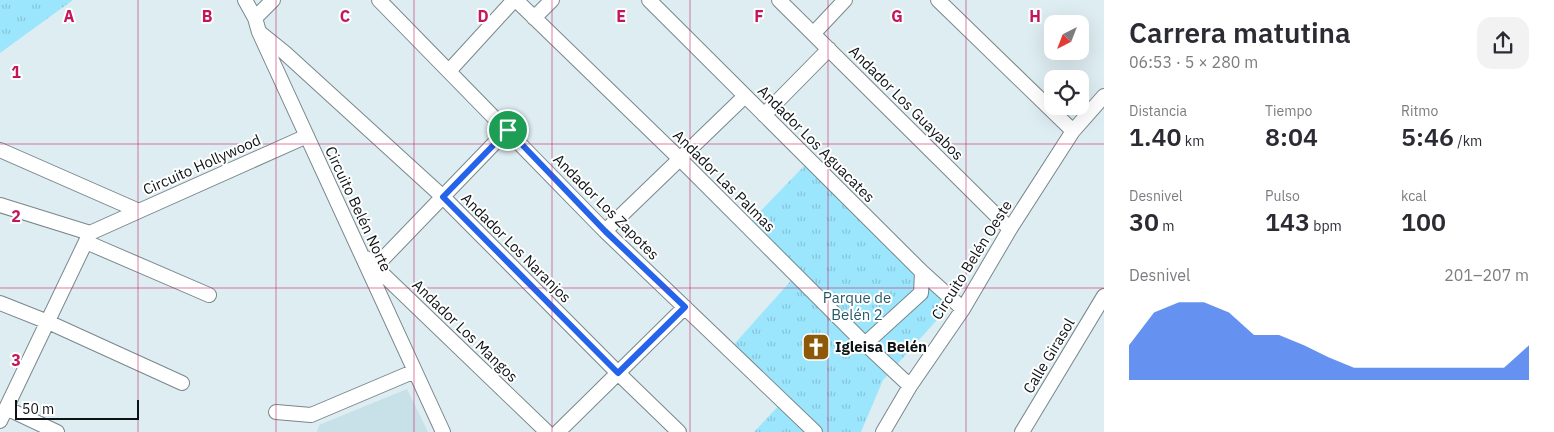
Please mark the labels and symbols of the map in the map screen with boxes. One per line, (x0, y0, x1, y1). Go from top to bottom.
text: A (64, 6, 75, 26)
text: B (202, 6, 213, 26)
text: C (340, 6, 350, 26)
text: D (477, 6, 489, 26)
text: E (616, 6, 626, 26)
text: F (754, 6, 764, 26)
text: G (891, 6, 903, 26)
text: H (1029, 6, 1041, 26)
north arrow (1044, 15, 1089, 60)
street label: Andador Los Guayabos (845, 41, 968, 164)
text: 1 (11, 62, 21, 82)
street label: Andador Los Aguacates (754, 81, 879, 206)
pin (487, 109, 529, 151)
street label: Andador Las Palmas (669, 126, 779, 236)
street label: Circuito Hollywood (140, 130, 264, 199)
street label: Circuito Belén Norte (321, 143, 396, 274)
street label: Andador Los Zapotes (549, 150, 663, 264)
street label: Andador Los Naranjos (457, 189, 575, 307)
street label: Circuito Belén Oeste (927, 196, 1016, 323)
text: 2 (11, 206, 21, 226)
street label: Andador Los Mangos (408, 275, 522, 386)
park label: Parque de Belén 2 (823, 288, 891, 324)
street label: Calle Girasol (1019, 315, 1079, 397)
church icon: Igleisa Belén (801, 332, 831, 362)
place label: Igleisa Belén (835, 337, 927, 356)
text: 3 (11, 350, 21, 370)
scale bar (15, 397, 139, 420)

